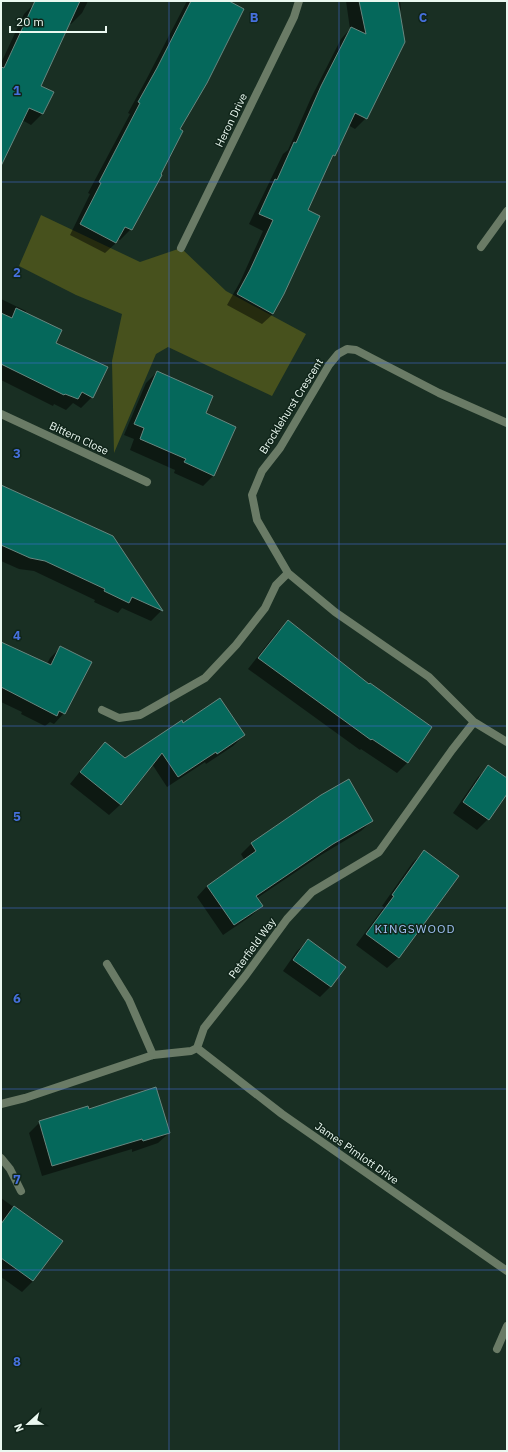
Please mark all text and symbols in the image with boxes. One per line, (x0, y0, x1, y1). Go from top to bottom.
scale bar (10, 8, 106, 34)
text: B (250, 9, 259, 26)
text: C (419, 9, 428, 26)
text: 20 m (16, 14, 44, 29)
text: 1 (13, 82, 21, 99)
street label: Heron Drive (212, 91, 250, 149)
text: 2 (13, 264, 21, 281)
street label: Brocklehurst Crescent (256, 356, 326, 456)
street label: Bittern Close (47, 418, 111, 458)
text: 3 (13, 445, 21, 462)
text: 4 (13, 627, 21, 644)
text: 5 (13, 808, 21, 825)
street label: Peterfield Way (225, 914, 279, 981)
district label: KINGSWOOD (375, 921, 455, 936)
text: 6 (13, 990, 21, 1007)
street label: James Pimlott Drive (312, 1119, 402, 1187)
text: 7 (13, 1171, 21, 1188)
text: 8 (13, 1353, 21, 1370)
north arrow (8, 1404, 48, 1444)
text: N (11, 1421, 27, 1434)

